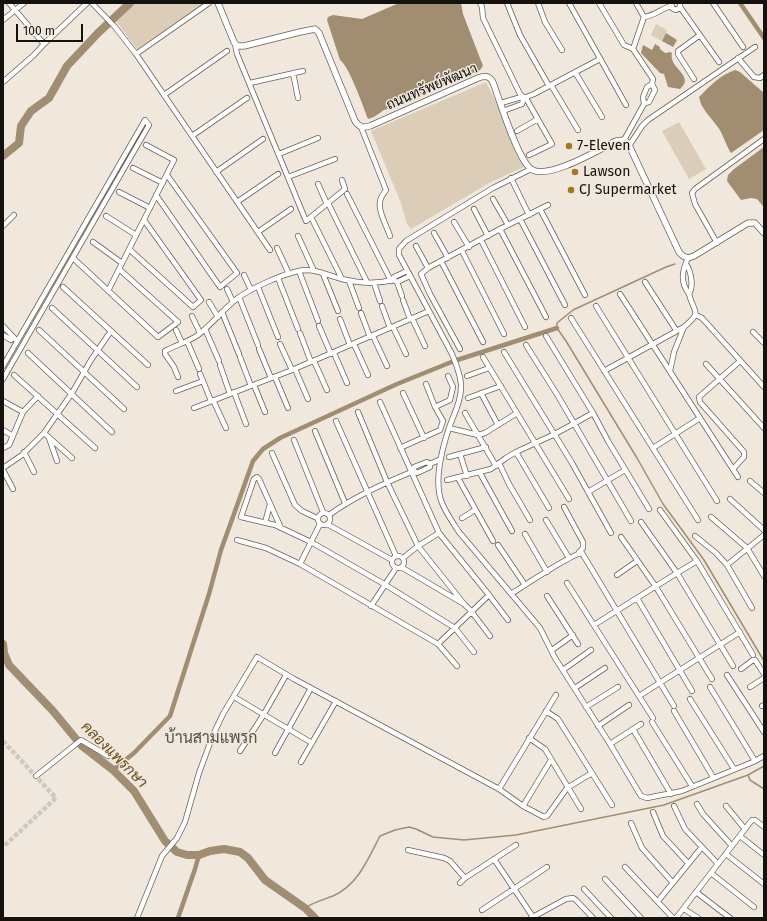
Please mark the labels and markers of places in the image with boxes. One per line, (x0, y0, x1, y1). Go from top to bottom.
place label: 7-Eleven (577, 138, 631, 154)
marker: 7-Eleven (564, 141, 574, 151)
place label: Lawson (583, 164, 630, 180)
marker: Lawson (570, 167, 580, 177)
place label: CJ Supermarket (579, 182, 677, 198)
marker: CJ Supermarket (566, 185, 576, 195)

